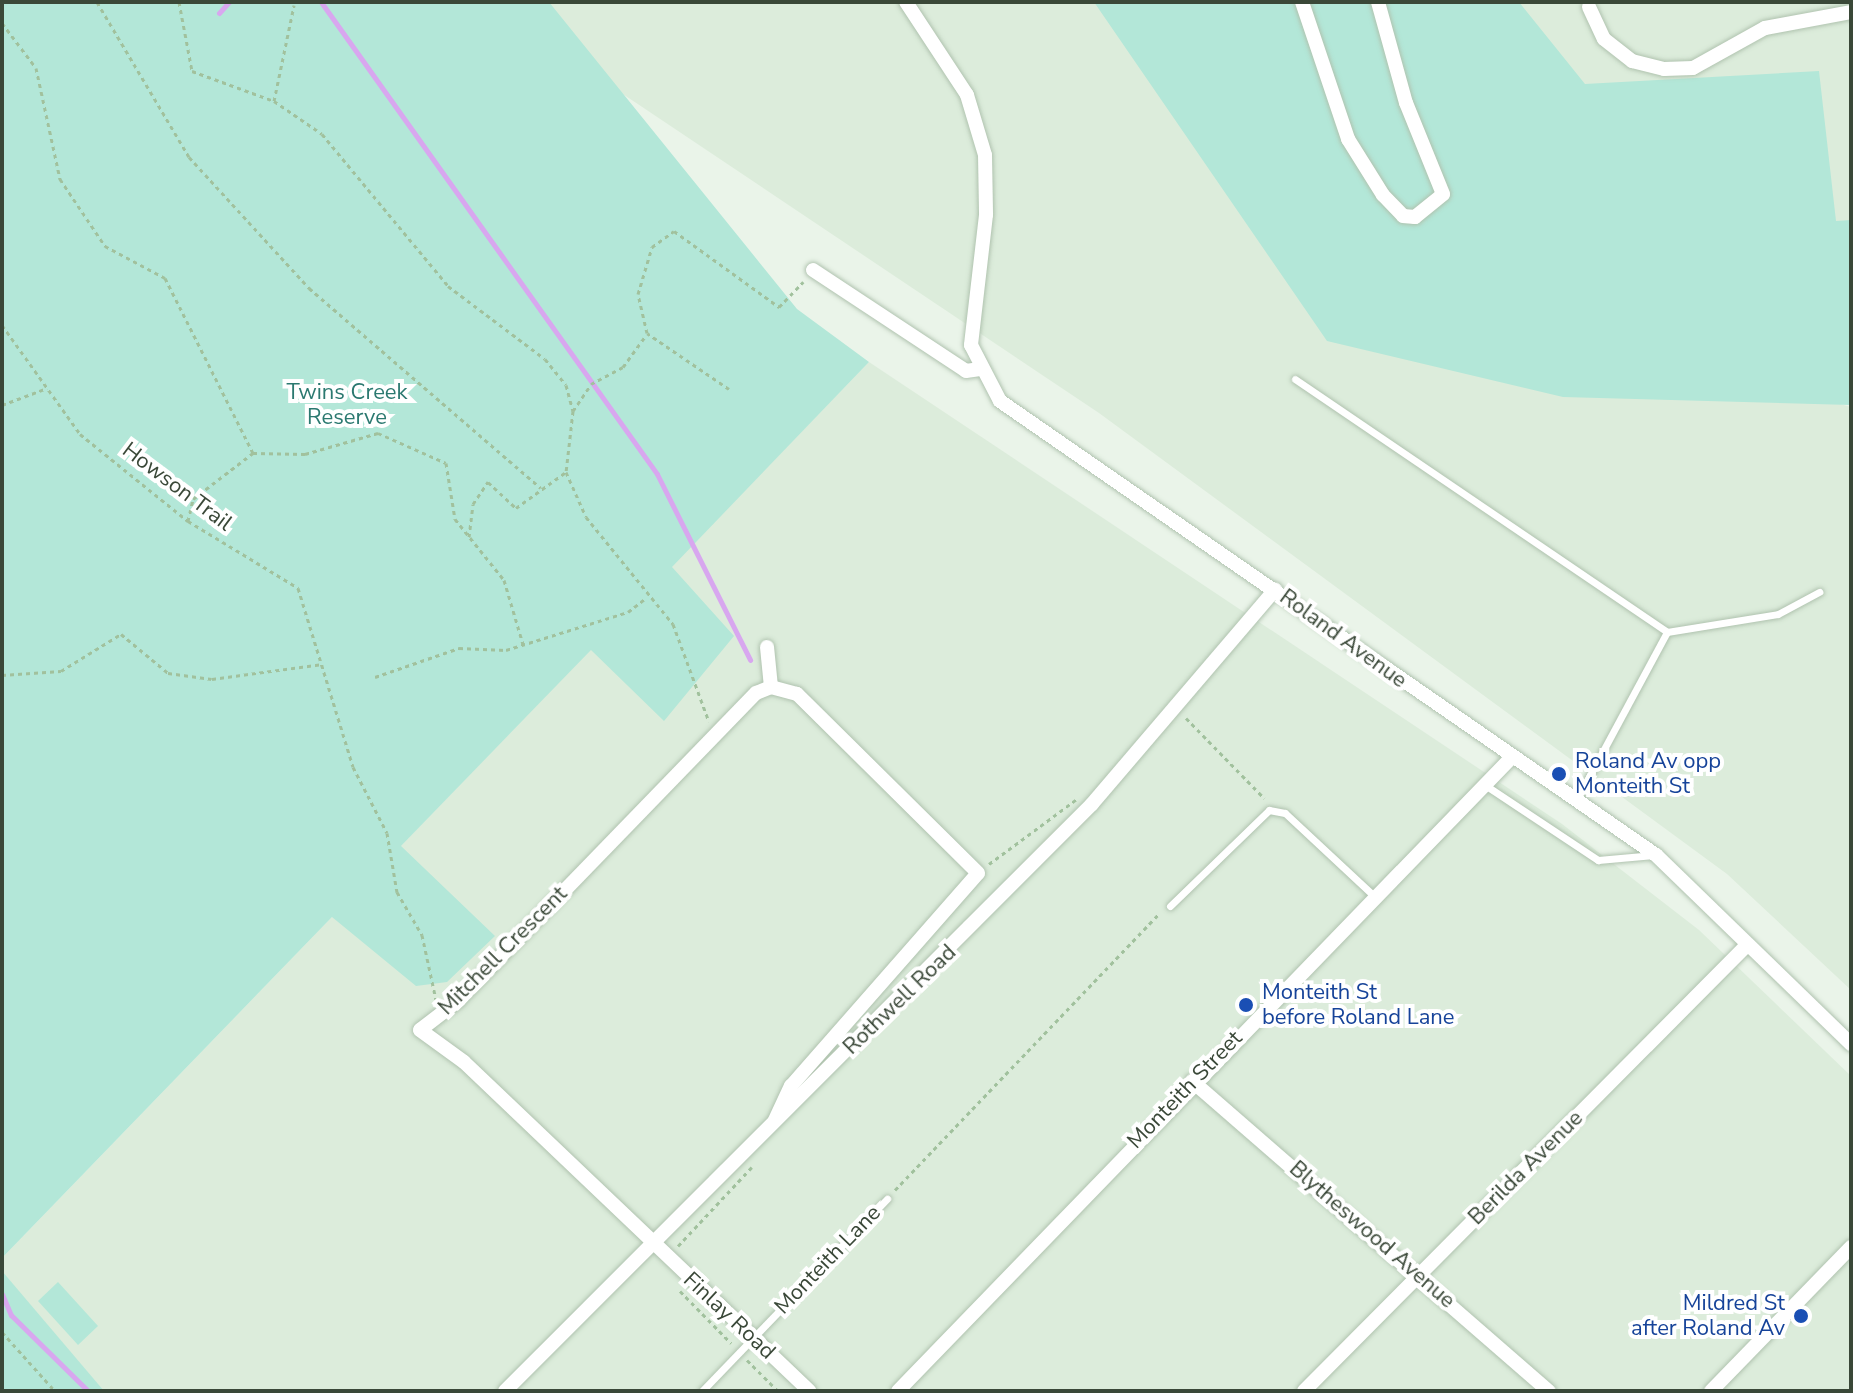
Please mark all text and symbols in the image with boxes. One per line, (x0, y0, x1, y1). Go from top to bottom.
park label: Twins Creek Reserve (286, 379, 408, 430)
street label: Howson Trail (117, 437, 237, 537)
street label: Roland Avenue (1274, 584, 1412, 694)
place label: Roland Av opp Monteith St (1575, 748, 1721, 800)
marker: Roland Av opp Monteith St (1550, 765, 1568, 783)
street label: Mitchell Crescent (433, 881, 573, 1021)
street label: Rothwell Road (838, 940, 962, 1060)
place label: Monteith St before Roland Lane (1262, 979, 1455, 1030)
marker: Monteith St before Roland Lane (1237, 996, 1255, 1014)
street label: Monteith Street (1122, 1026, 1248, 1154)
street label: Berilda Avenue (1463, 1105, 1589, 1231)
street label: Blytheswood Avenue (1284, 1156, 1460, 1314)
street label: Monteith Lane (769, 1200, 887, 1320)
street label: Finlay Road (678, 1267, 780, 1365)
place label: Mildred St after Roland Av (1631, 1290, 1785, 1342)
marker: Mildred St after Roland Av (1792, 1307, 1810, 1325)

